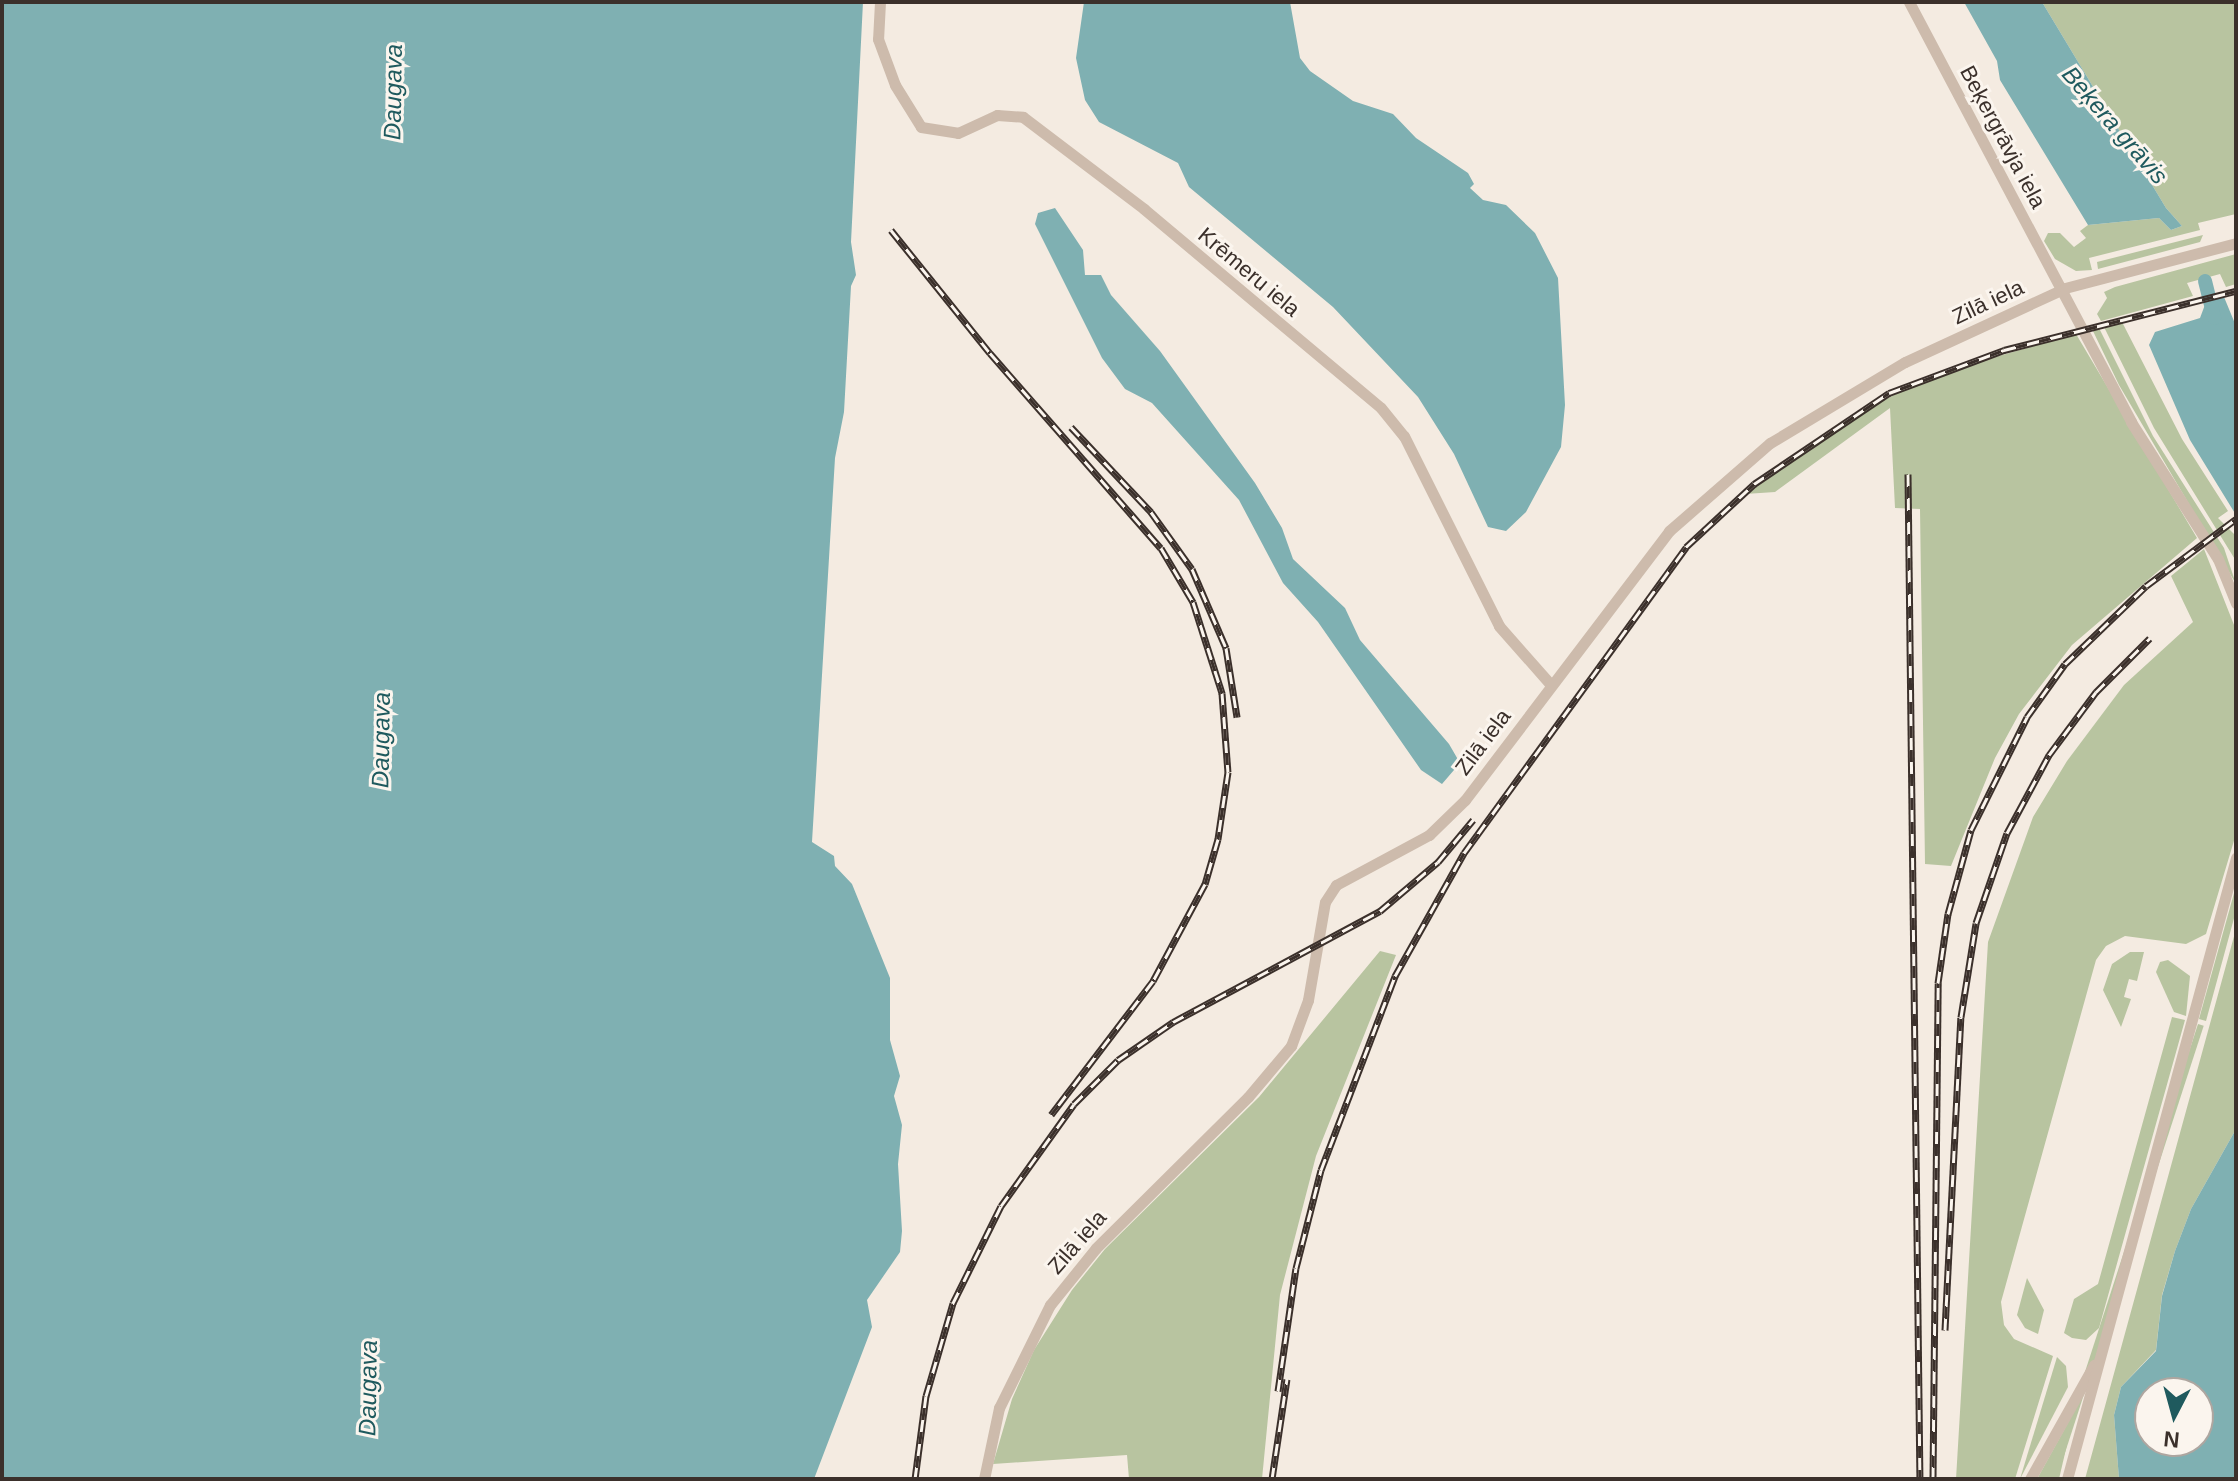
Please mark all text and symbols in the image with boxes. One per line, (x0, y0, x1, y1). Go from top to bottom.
water label: Daugava (378, 44, 408, 140)
water label: Beķera grāvis (2056, 60, 2174, 190)
street label: Beķergrāvja iela (1954, 61, 2052, 213)
street label: Krēmeru iela (1193, 222, 1305, 322)
street label: Zilā iela (1948, 274, 2028, 330)
water label: Daugava (366, 692, 396, 788)
street label: Zilā iela (1450, 704, 1516, 780)
street label: Zilā iela (1042, 1205, 1112, 1279)
water label: Daugava (353, 1340, 383, 1436)
north arrow (2134, 1377, 2214, 1457)
text: N (2162, 1426, 2181, 1453)

